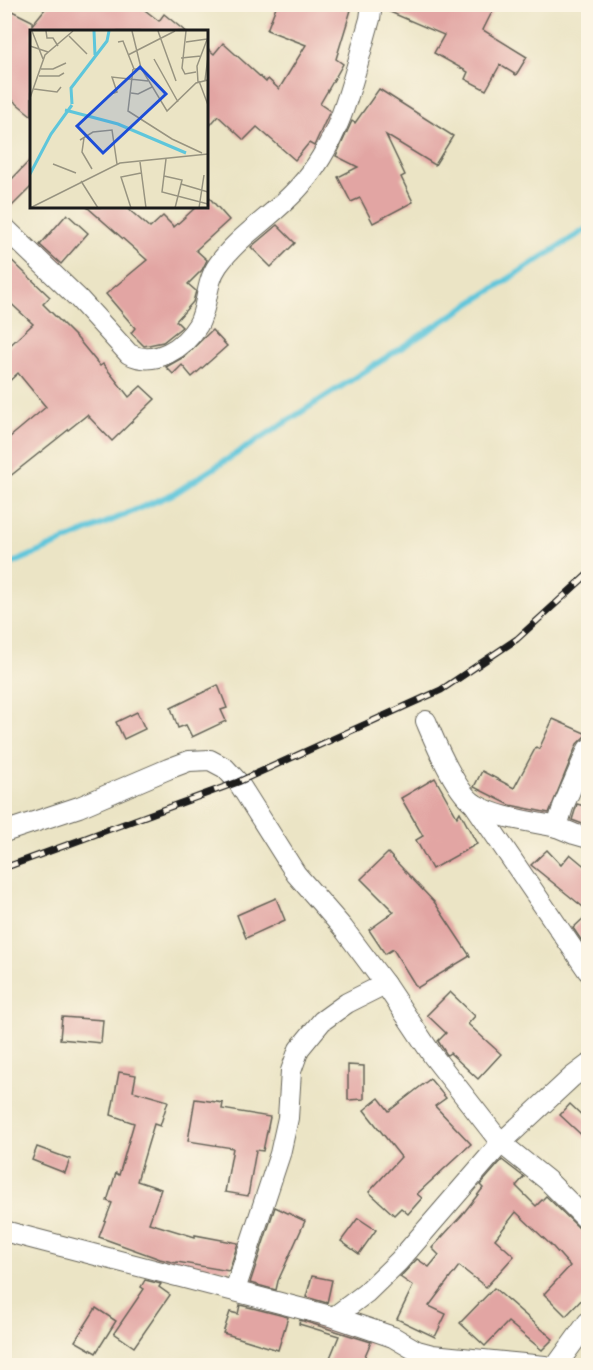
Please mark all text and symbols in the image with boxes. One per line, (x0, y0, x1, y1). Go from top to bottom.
inset map (30, 30, 208, 208)

